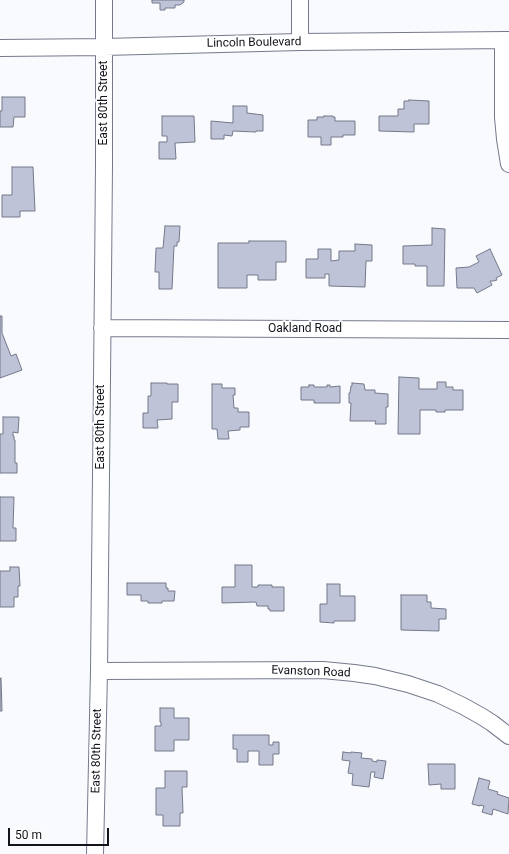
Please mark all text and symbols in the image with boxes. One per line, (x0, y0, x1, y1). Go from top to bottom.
street label: Lincoln Boulevard (206, 35, 302, 51)
street label: East 80th Street (97, 60, 111, 146)
street label: Oakland Road (268, 322, 342, 336)
street label: East 80th Street (94, 384, 108, 470)
street label: Evanston Road (271, 663, 351, 681)
street label: East 80th Street (89, 708, 105, 794)
scale bar (10, 820, 111, 846)
text: 50 m (15, 828, 42, 842)

